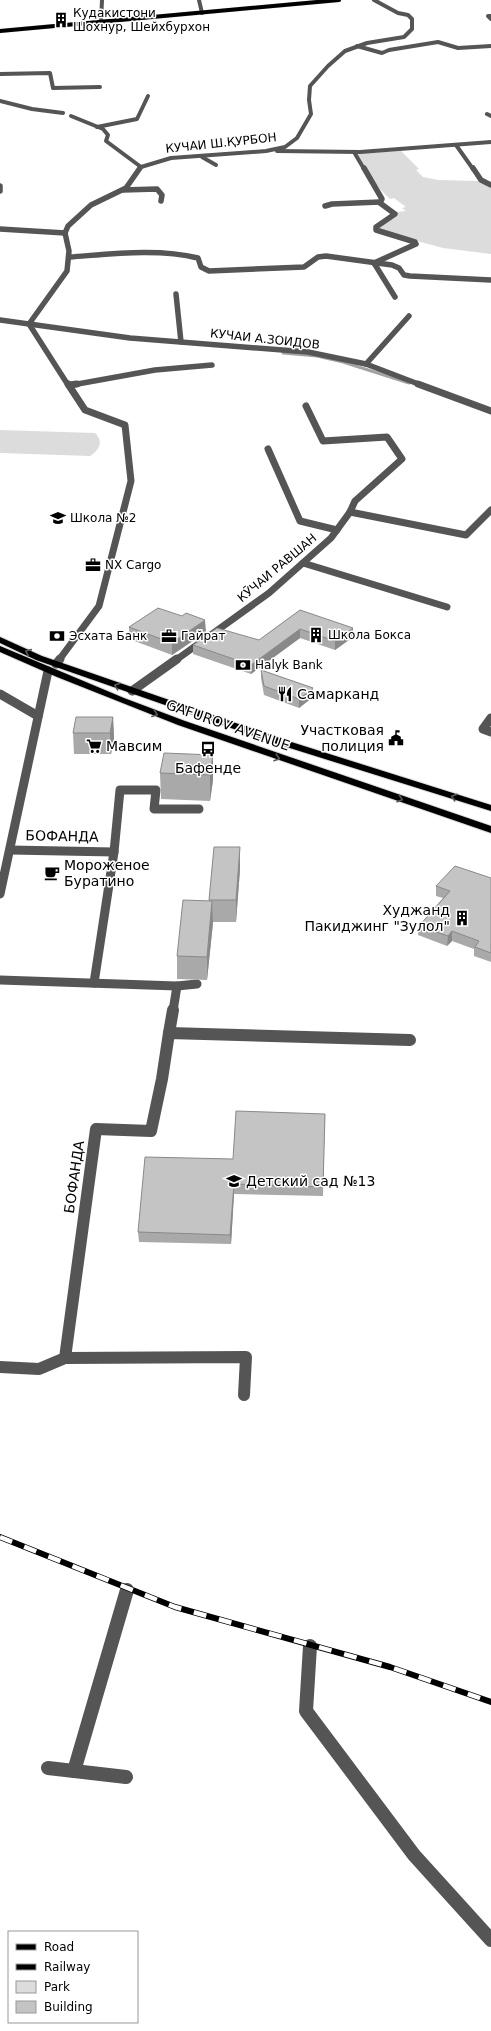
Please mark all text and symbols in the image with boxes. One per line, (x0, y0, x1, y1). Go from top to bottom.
place label: Кудакистони Шохнур, Шейхбурхон (73, 6, 210, 34)
building icon: Кудакистони Шохнур, Шейхбурхон (52, 11, 70, 29)
street label: КУЧАИ Ш.ҚУРБОН (165, 130, 277, 156)
street label: КУЧАИ А.ЗОИДОВ (209, 326, 321, 352)
school or university icon: Школа №2 (49, 509, 67, 527)
place label: Школа №2 (70, 511, 136, 525)
street label: КӮЧАИ РАВШАН (235, 531, 319, 605)
office icon: NX Cargo (84, 556, 102, 574)
place label: NX Cargo (105, 558, 161, 572)
building icon: Школа Бокса (307, 626, 325, 644)
bank icon: Эсxата Банк (48, 627, 66, 645)
office icon: Гайрат (160, 627, 178, 645)
place label: Школа Бокса (328, 628, 411, 642)
place label: Эсxата Банк (69, 629, 147, 643)
place label: Гайрат (181, 629, 225, 643)
one-way arrow (24, 649, 32, 657)
bank icon: Halyk Bank (234, 656, 252, 674)
place label: Halyk Bank (255, 658, 323, 672)
one-way arrow (114, 683, 121, 691)
restaurant icon: Самарканд (276, 685, 294, 703)
place label: Самарканд (297, 686, 379, 702)
street label: GAFUROV AVENUE (164, 696, 292, 754)
one-way arrow (151, 710, 158, 718)
place label: Участковая полиция (300, 722, 384, 754)
public building icon: Участковая полиция (387, 729, 405, 747)
supermarket icon: Мавсим (85, 737, 103, 755)
place label: Мавсим (106, 738, 162, 754)
bus stop icon: Бафенде (199, 740, 217, 758)
one-way arrow (273, 753, 280, 762)
place label: Бафенде (175, 760, 241, 776)
one-way arrow (451, 793, 458, 802)
one-way arrow (397, 794, 404, 803)
street label: БОФАНДА (25, 827, 99, 845)
place label: Мороженое Буратино (64, 857, 150, 889)
cafe icon: Мороженое Буратино (43, 864, 61, 882)
place label: Худжанд Пакиджинг "Зулол" (304, 902, 450, 934)
building icon: Худжанд Пакиджинг "Зулол" (453, 909, 471, 927)
street label: БОФАНДА (61, 1139, 87, 1214)
school or university icon: Детский сад №13 (225, 1172, 243, 1190)
place label: Детский сад №13 (246, 1173, 375, 1189)
legend (8, 1931, 138, 2023)
text: Road (44, 1940, 74, 1954)
text: Railway (44, 1960, 90, 1974)
text: Park (44, 1980, 70, 1994)
text: Building (44, 2000, 93, 2014)

